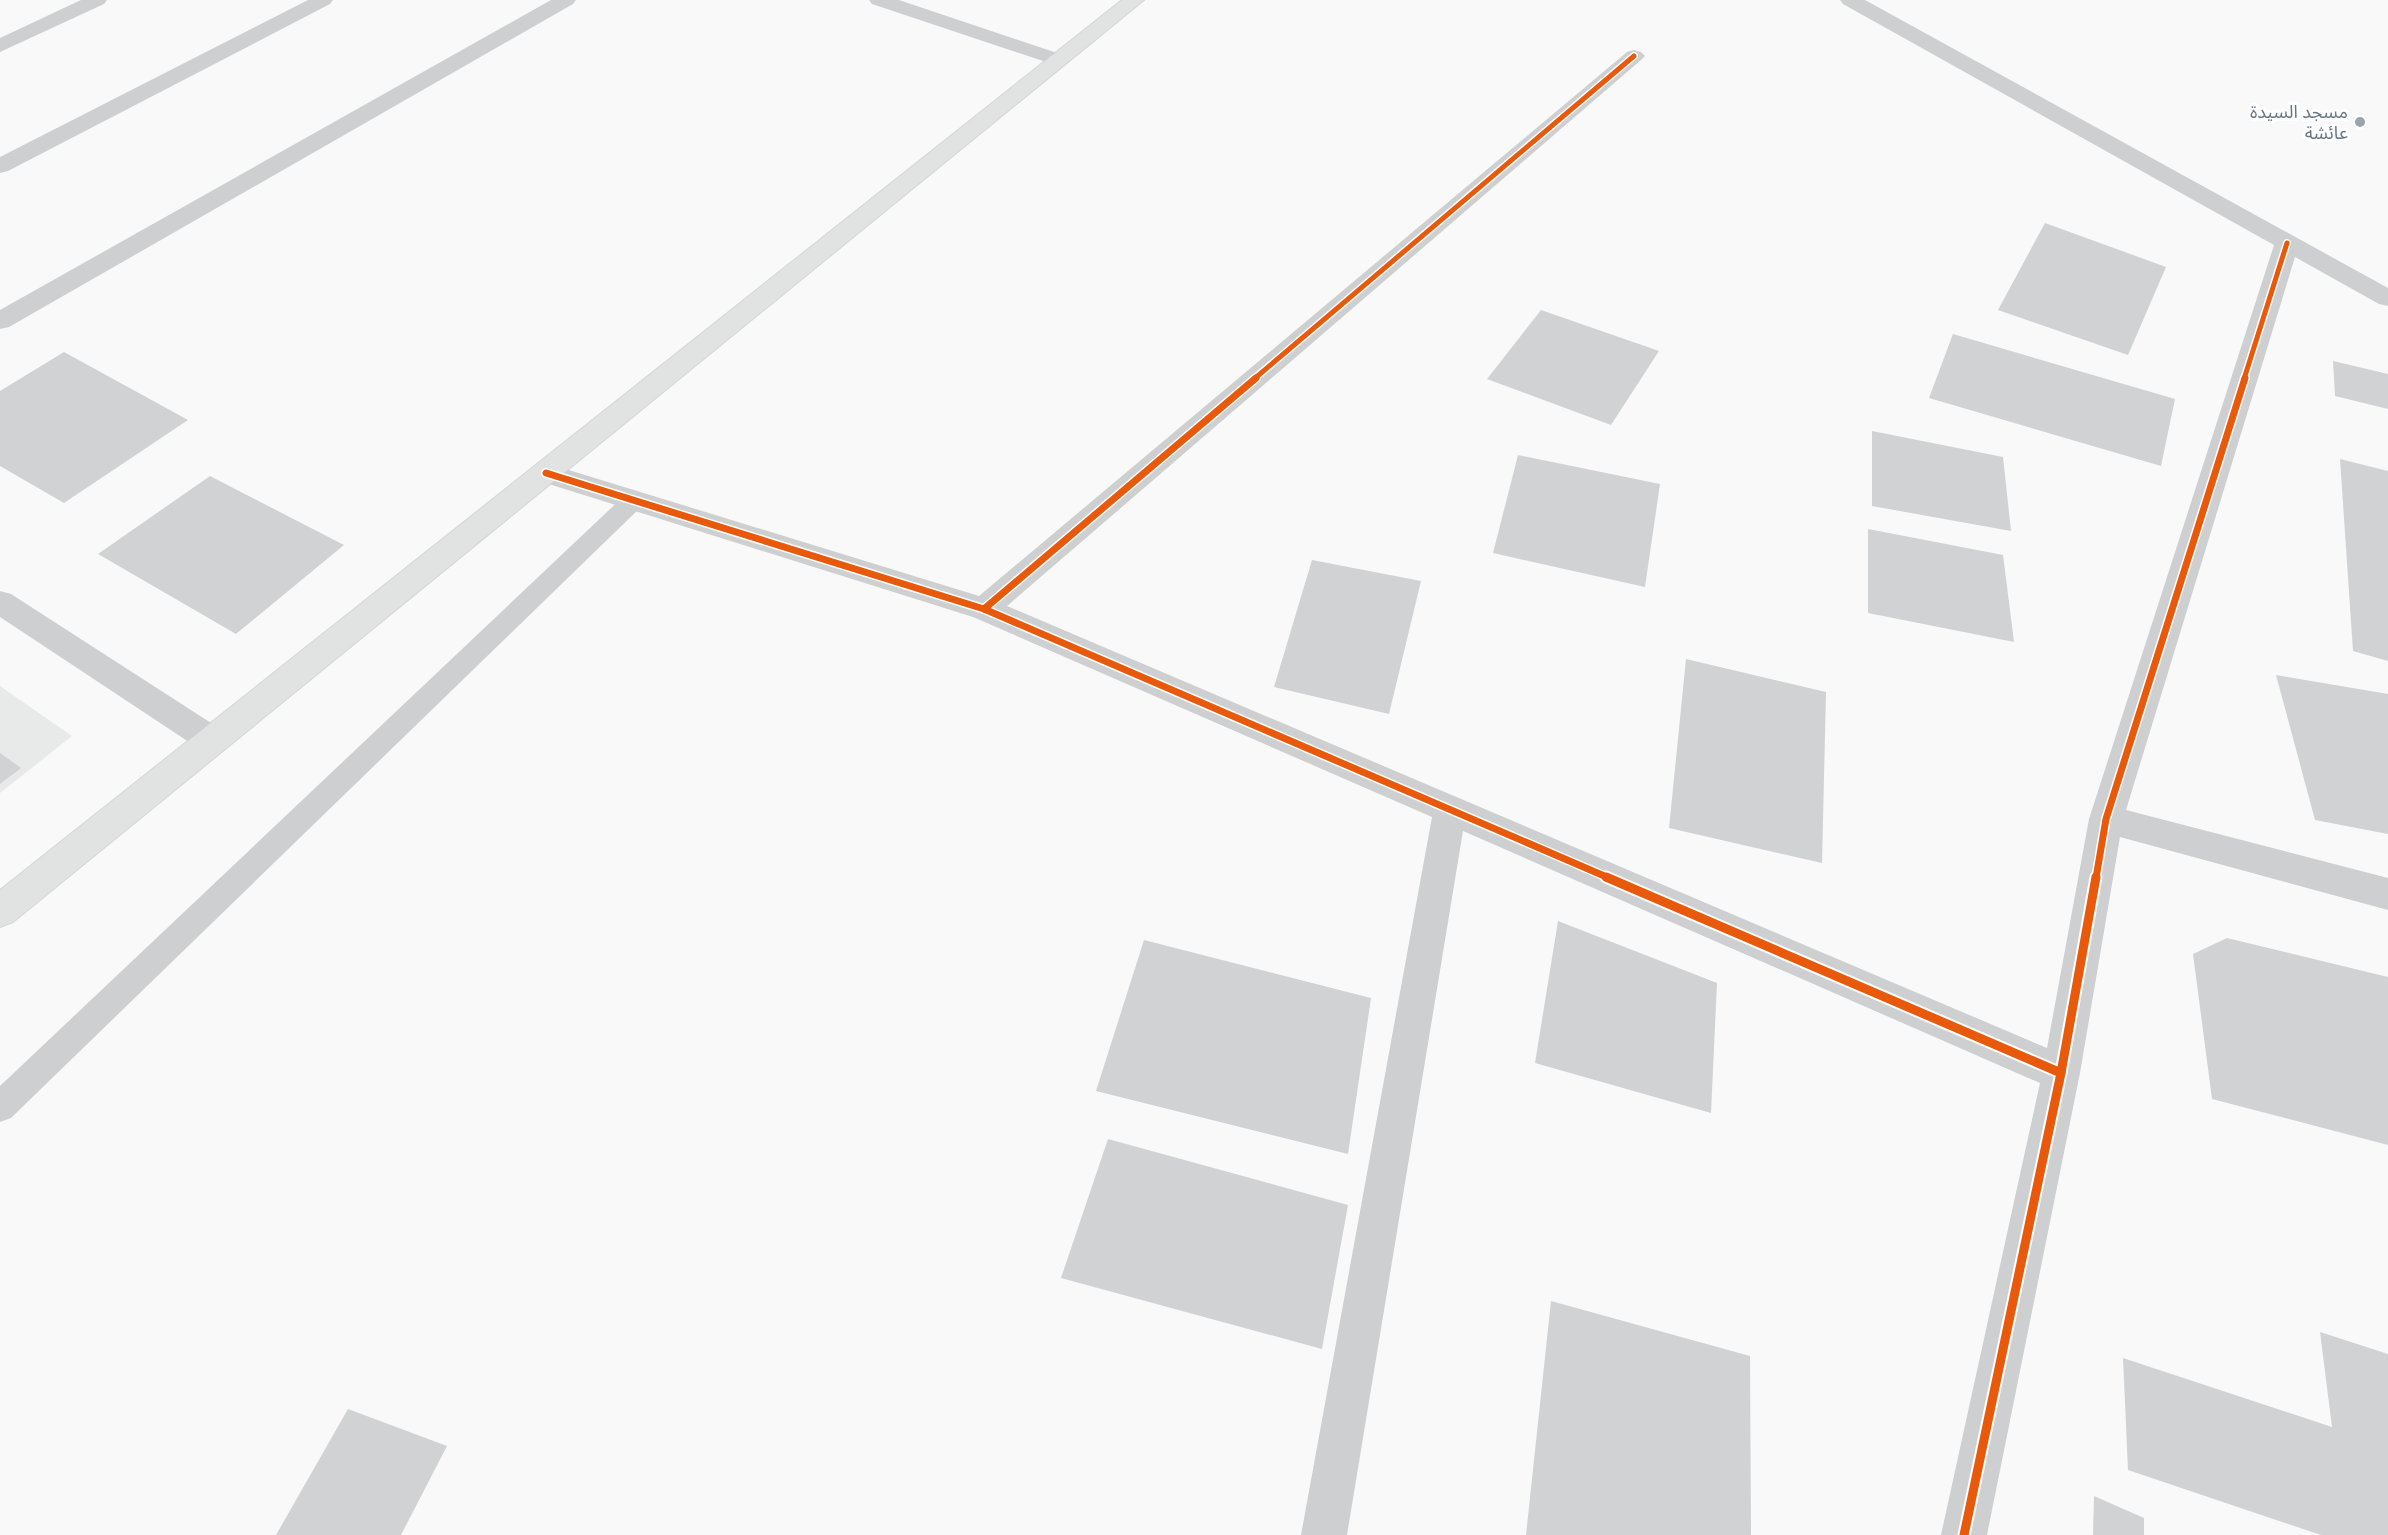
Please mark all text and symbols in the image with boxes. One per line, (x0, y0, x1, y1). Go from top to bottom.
place label: مسجد السيدة عائشة (2250, 101, 2348, 144)
marker: مسجد السيدة عائشة (2353, 115, 2367, 129)

